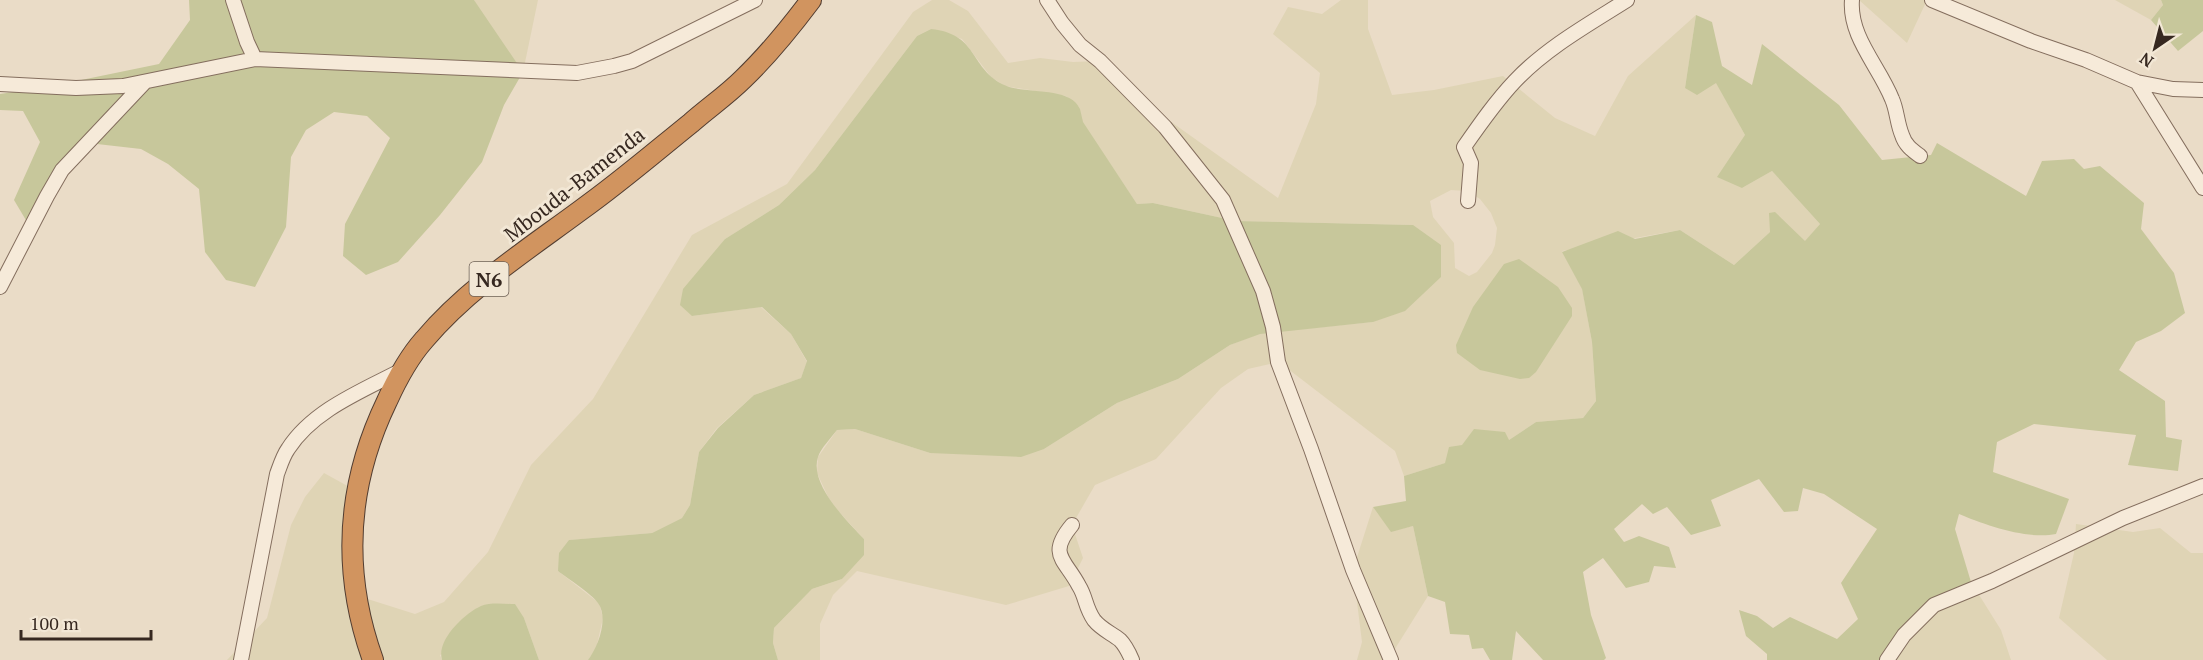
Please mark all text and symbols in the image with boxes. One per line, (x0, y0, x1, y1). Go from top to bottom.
north arrow (2125, 18, 2185, 78)
text: N (2135, 48, 2158, 73)
street label: Mbouda-Bamenda (498, 120, 650, 248)
road number: N6 (470, 262, 508, 296)
scale bar (21, 603, 152, 641)
text: 100 m (30, 611, 79, 635)

